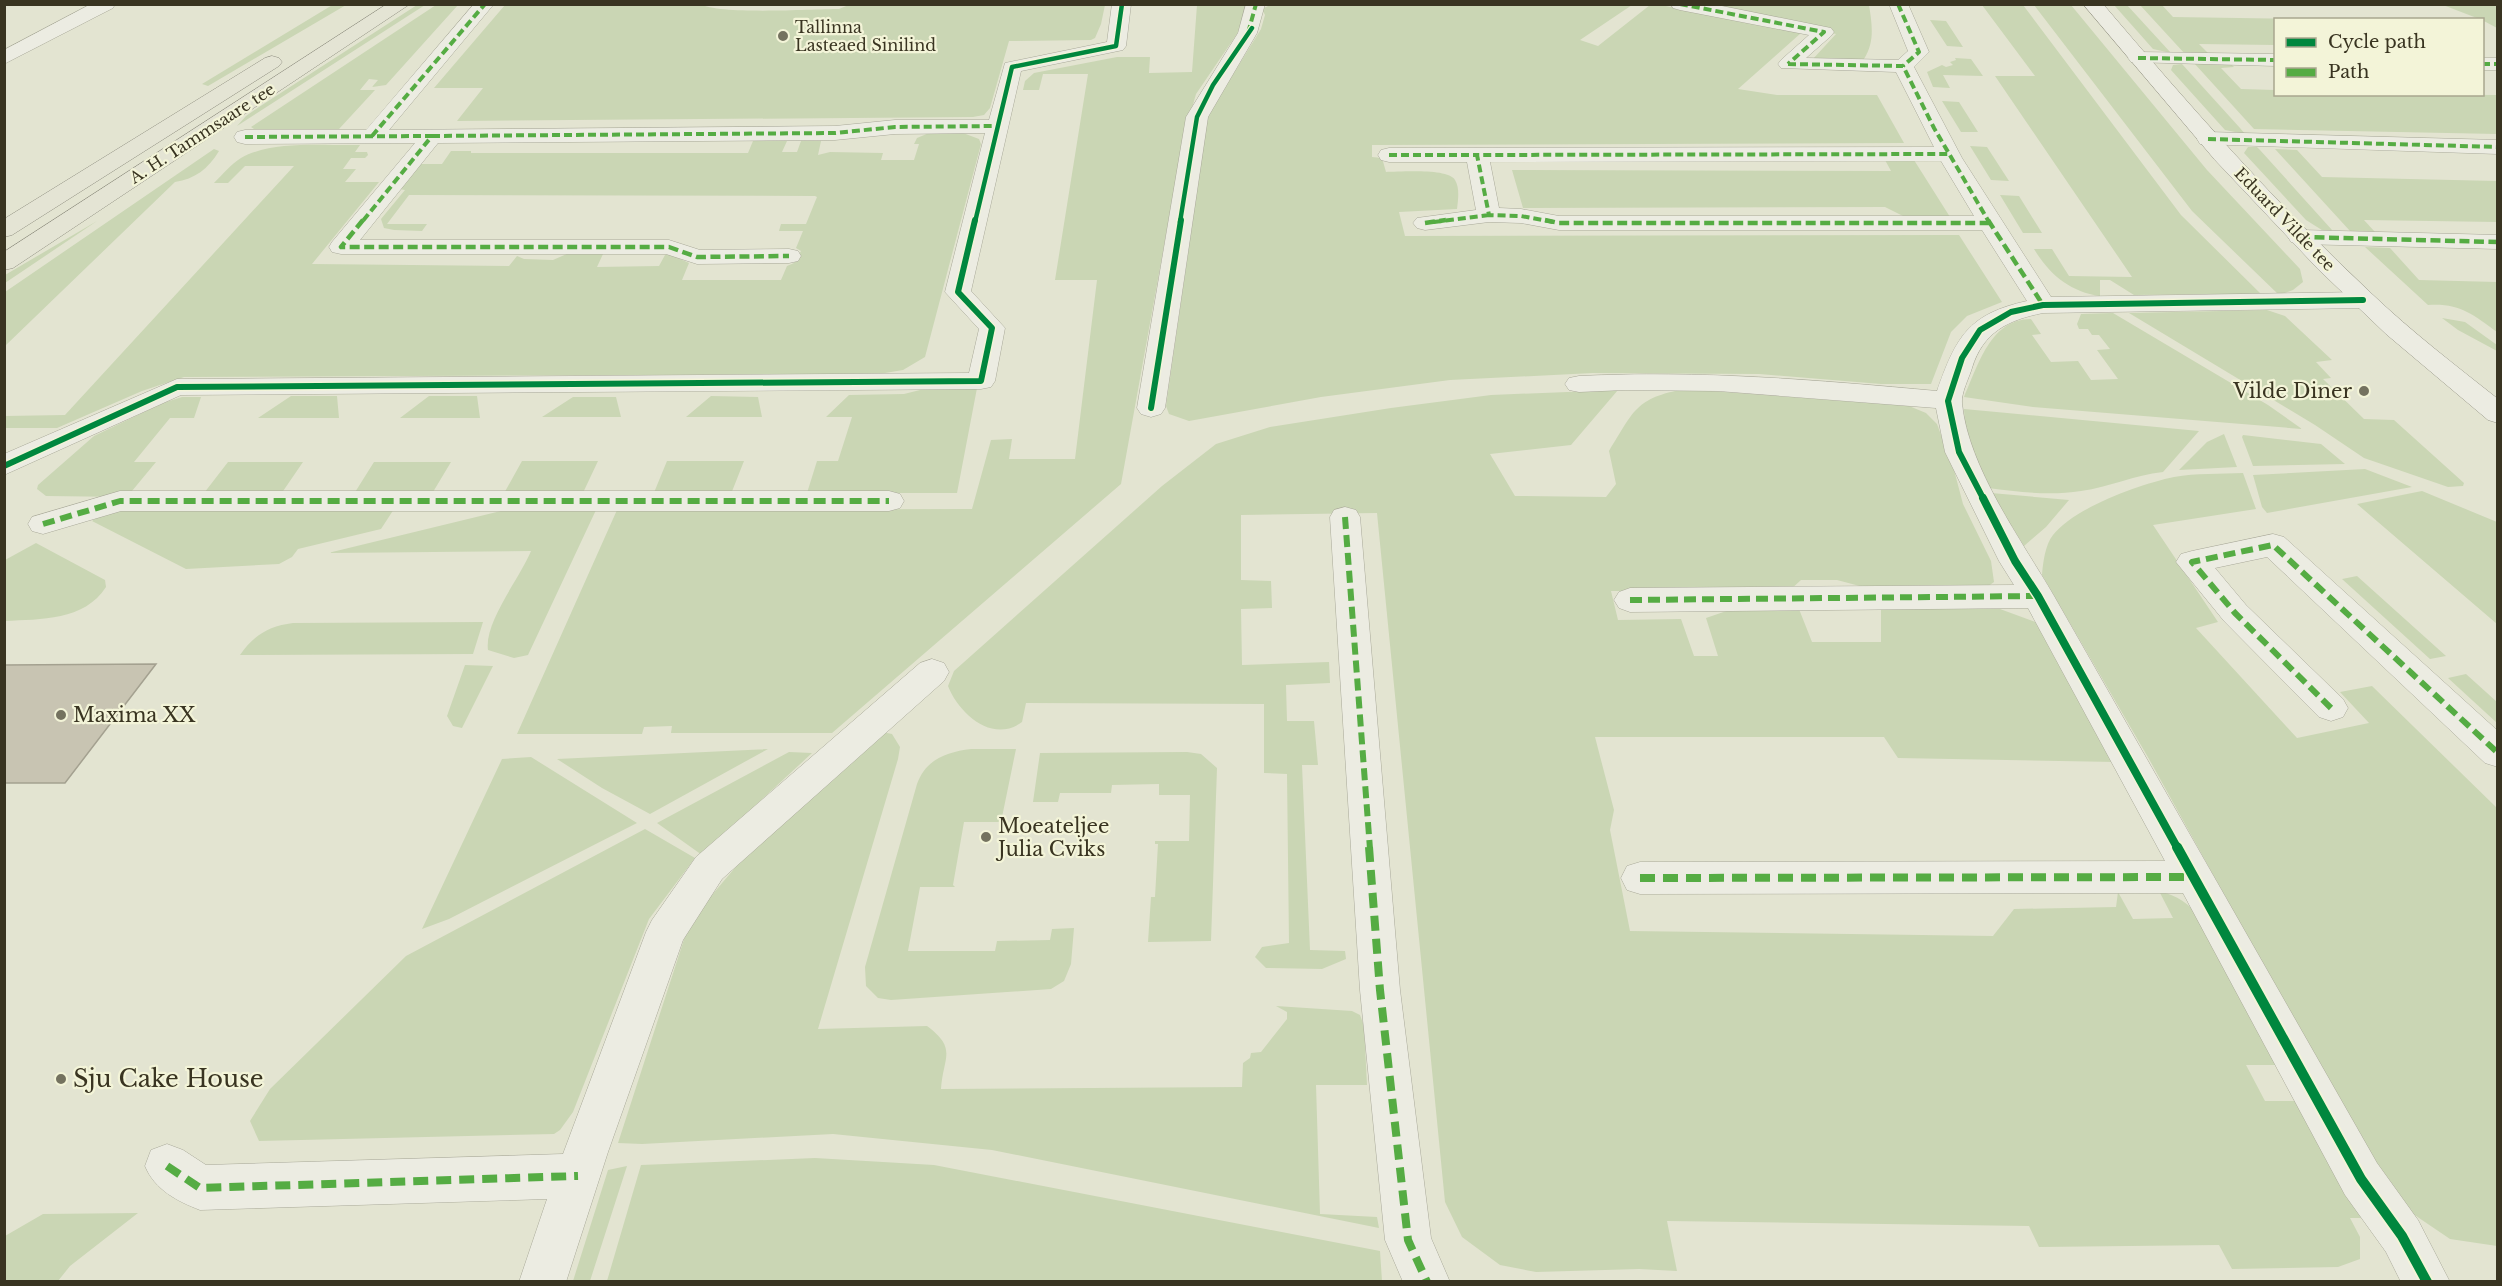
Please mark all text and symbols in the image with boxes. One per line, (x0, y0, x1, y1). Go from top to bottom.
place label: Tallinna Lasteaed Sinilind (795, 17, 936, 55)
legend (2274, 18, 2484, 96)
marker: Tallinna Lasteaed Sinilind (776, 29, 790, 43)
text: Cycle path (2328, 31, 2426, 53)
text: Path (2328, 61, 2369, 83)
street label: A. H. Tammsaare tee (125, 79, 278, 188)
street label: Eduard Vilde tee (2230, 163, 2340, 275)
place label: Vilde Diner (2232, 379, 2352, 403)
marker: Vilde Diner (2357, 384, 2371, 398)
place label: Maxima XX (73, 703, 196, 727)
marker: Maxima XX (54, 708, 68, 722)
place label: Moeateljee Julia Cviks (995, 814, 1109, 861)
marker: Moeateljee Julia Cviks (979, 830, 993, 844)
place label: Sju Cake House (73, 1064, 264, 1093)
marker: Sju Cake House (54, 1072, 68, 1086)

